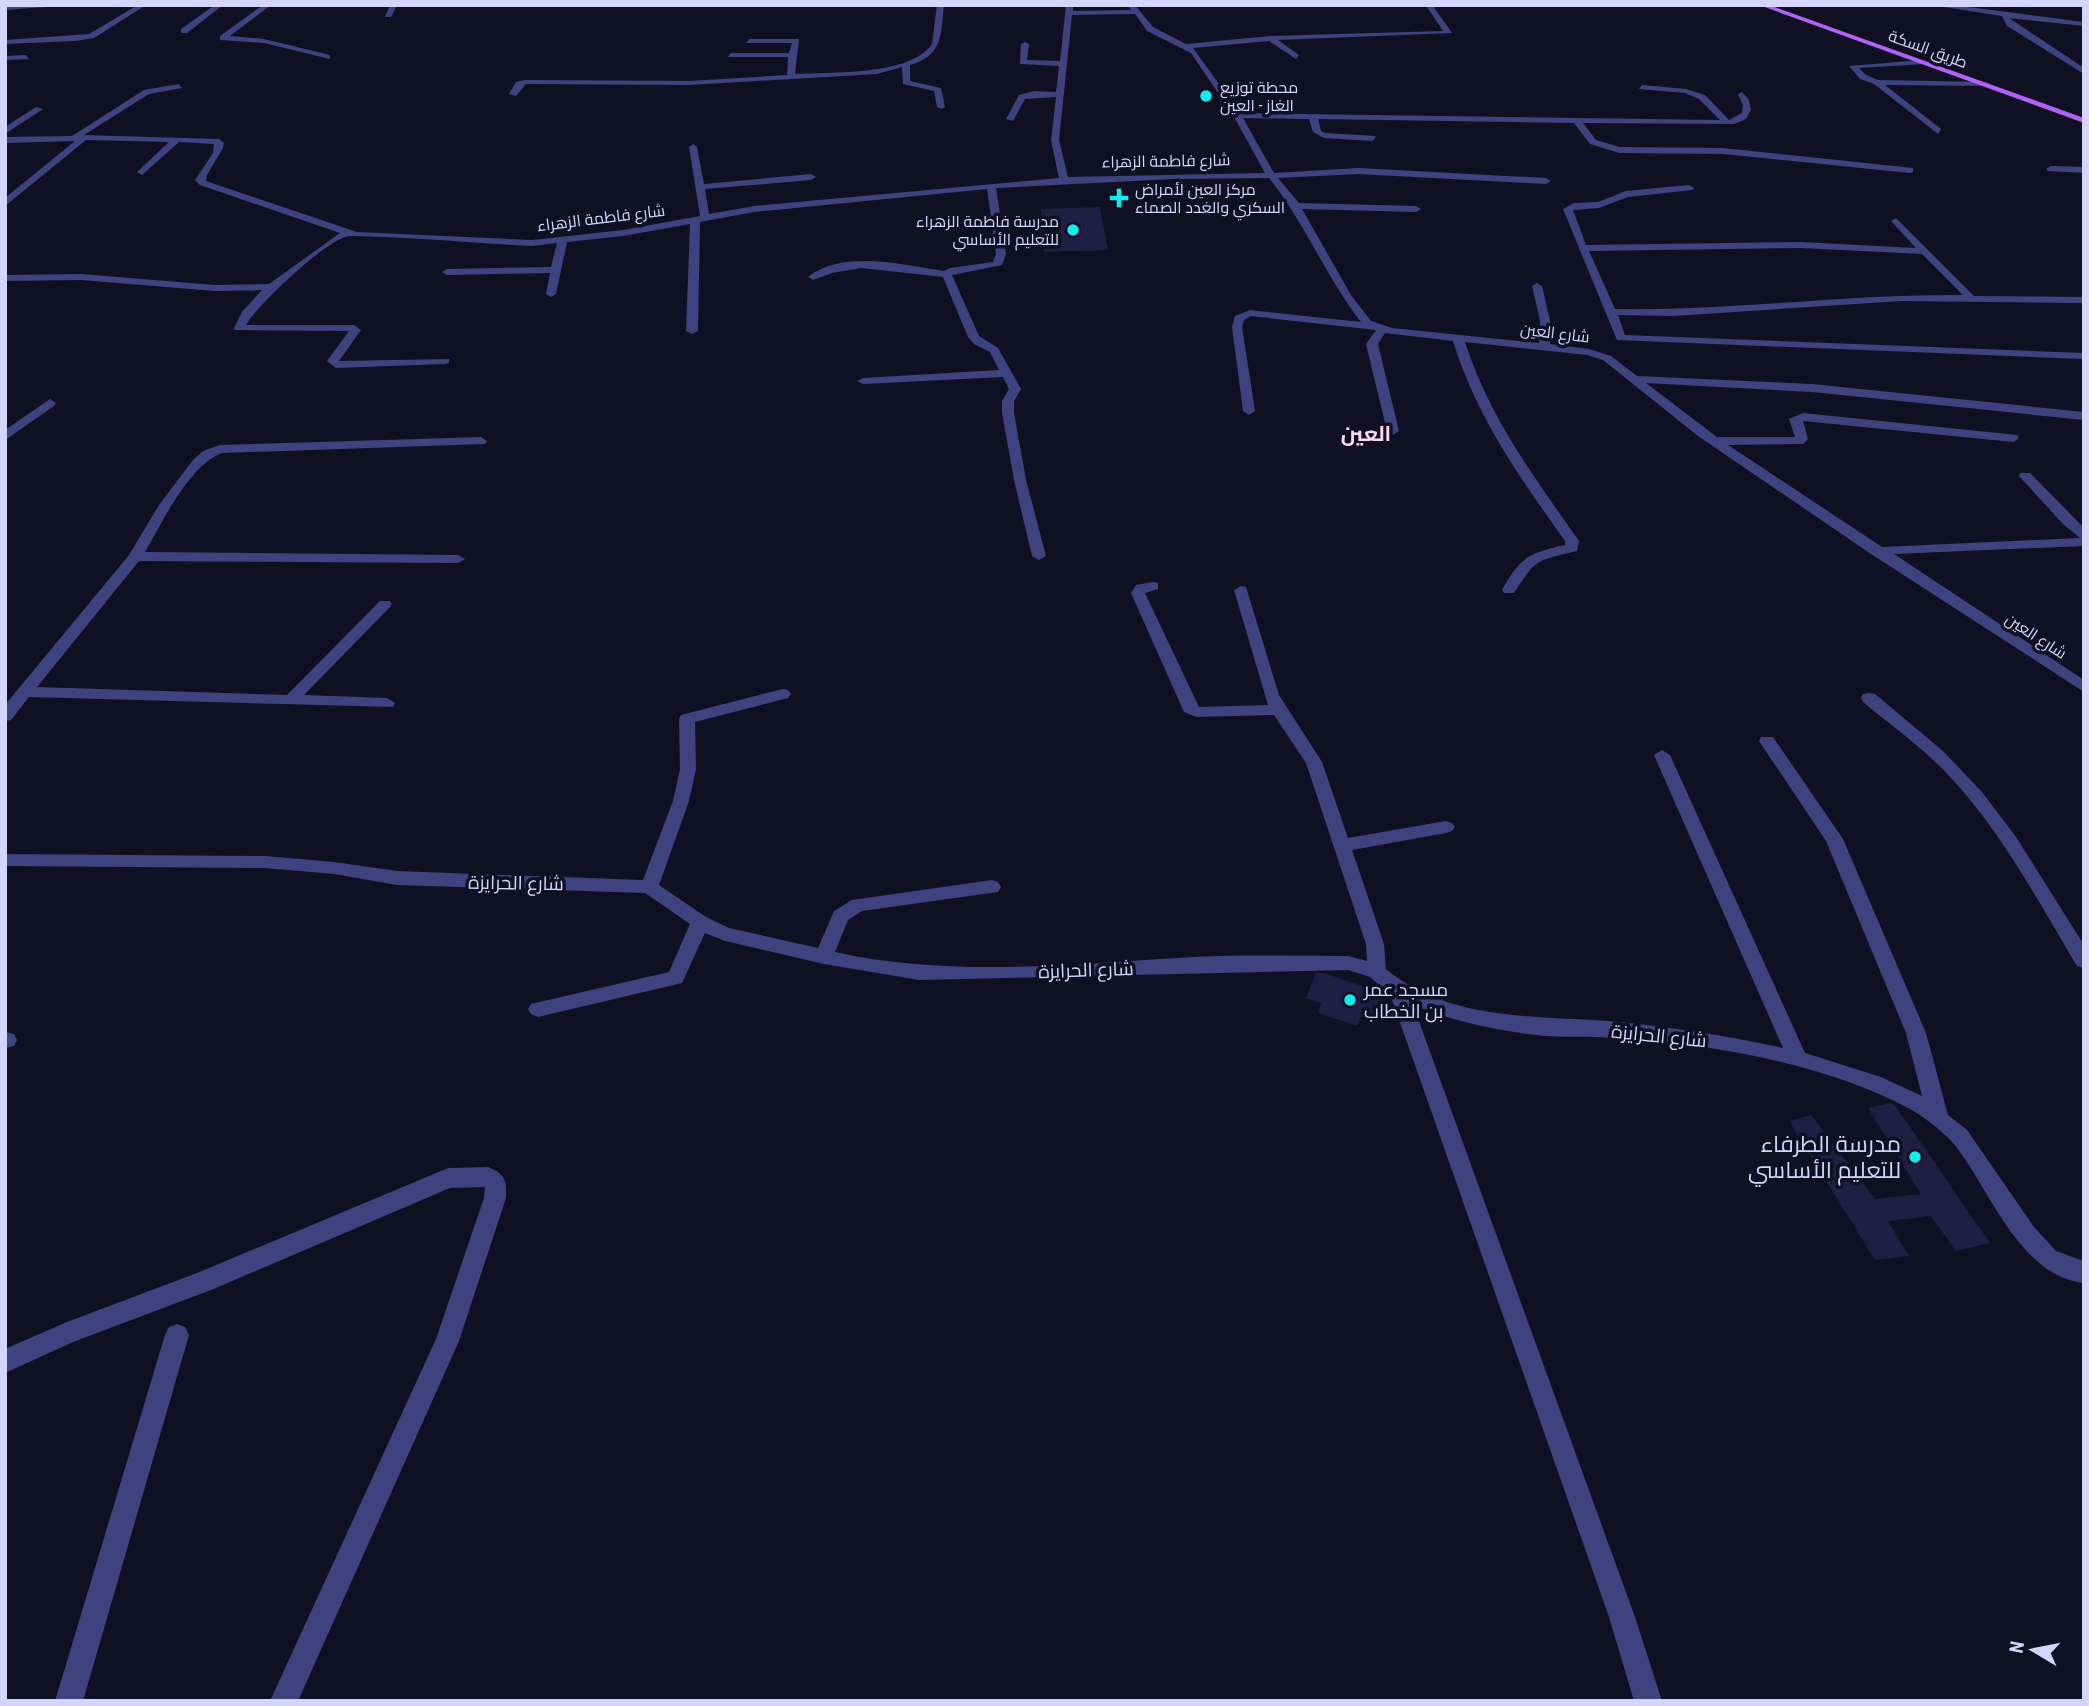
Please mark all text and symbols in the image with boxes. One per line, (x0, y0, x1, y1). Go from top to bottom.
street label: طريق السكة (1886, 26, 1970, 73)
place label: محطة توزيع الغاز - العين (1220, 78, 1298, 116)
marker: محطة توزيع الغاز - العين (1198, 88, 1214, 104)
street label: شارع فاطمة الزهراء (1101, 150, 1231, 174)
place label: مركز العين لأمراض السكري والغدد الصماء (1135, 180, 1285, 221)
marker: مركز العين لأمراض السكري والغدد الصماء (1109, 188, 1129, 208)
street label: شارع فاطمة الزهراء (536, 201, 666, 237)
place label: مدرسة فاطمة الزهراء للتعليم الأساسي (916, 212, 1059, 252)
marker: مدرسة فاطمة الزهراء للتعليم الأساسي (1065, 222, 1081, 238)
street label: شارع العين (1519, 319, 1591, 349)
district label: العين (1341, 422, 1391, 446)
street label: شارع العين (2001, 609, 2070, 665)
street label: شارع الحرايزة (468, 871, 564, 897)
street label: شارع الحرايزة (1038, 957, 1134, 985)
place label: مسجد عمر بن الخطاب (1363, 978, 1448, 1023)
marker: مسجد عمر بن الخطاب (1342, 992, 1358, 1008)
street label: شارع الحرايزة (1610, 1020, 1708, 1054)
place label: مدرسة الطرفاء للتعليم الأساسي (1748, 1131, 1901, 1187)
marker: مدرسة الطرفاء للتعليم الأساسي (1907, 1149, 1923, 1165)
north arrow (1998, 1615, 2068, 1685)
text: N (2004, 1639, 2029, 1655)

